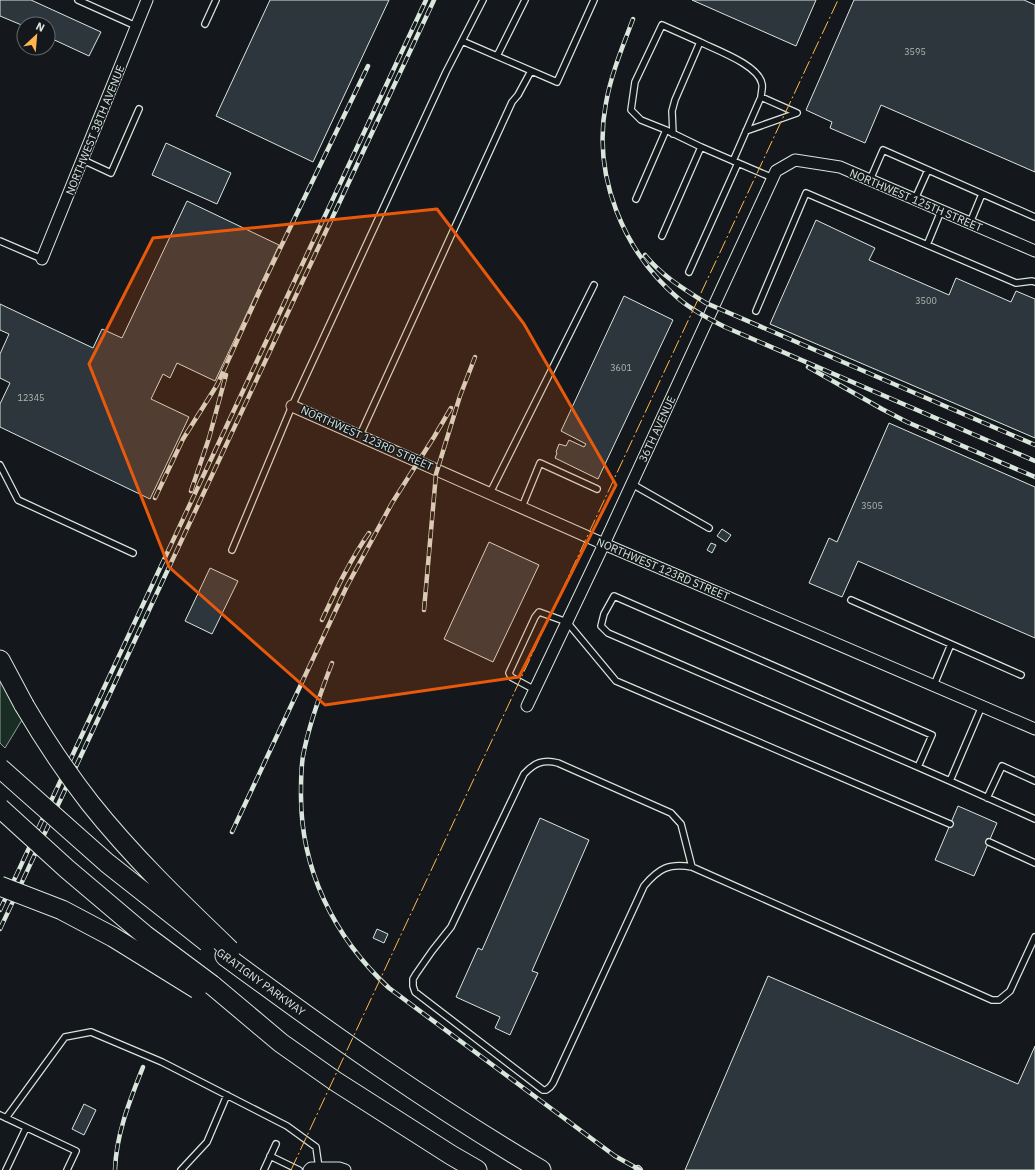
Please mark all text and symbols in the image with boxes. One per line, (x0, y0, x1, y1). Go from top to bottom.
north arrow (16, 16, 56, 56)
text: N (34, 19, 47, 35)
house number: 3595 (904, 46, 926, 57)
street label: NORTHWEST 38TH AVENUE (62, 63, 128, 197)
street label: NORTHWEST 125TH STREET (847, 166, 985, 235)
house number: 3500 (915, 295, 937, 306)
house number: 3601 (610, 362, 632, 373)
house number: 12345 (17, 392, 45, 403)
street label: 36TH AVENUE (636, 394, 678, 464)
street label: NORTHWEST 123RD STREET (299, 402, 436, 474)
house number: 3505 (861, 500, 883, 511)
street label: NORTHWEST 123RD STREET (594, 535, 732, 604)
street label: GRATIGNY PARKWAY (214, 945, 308, 1019)

